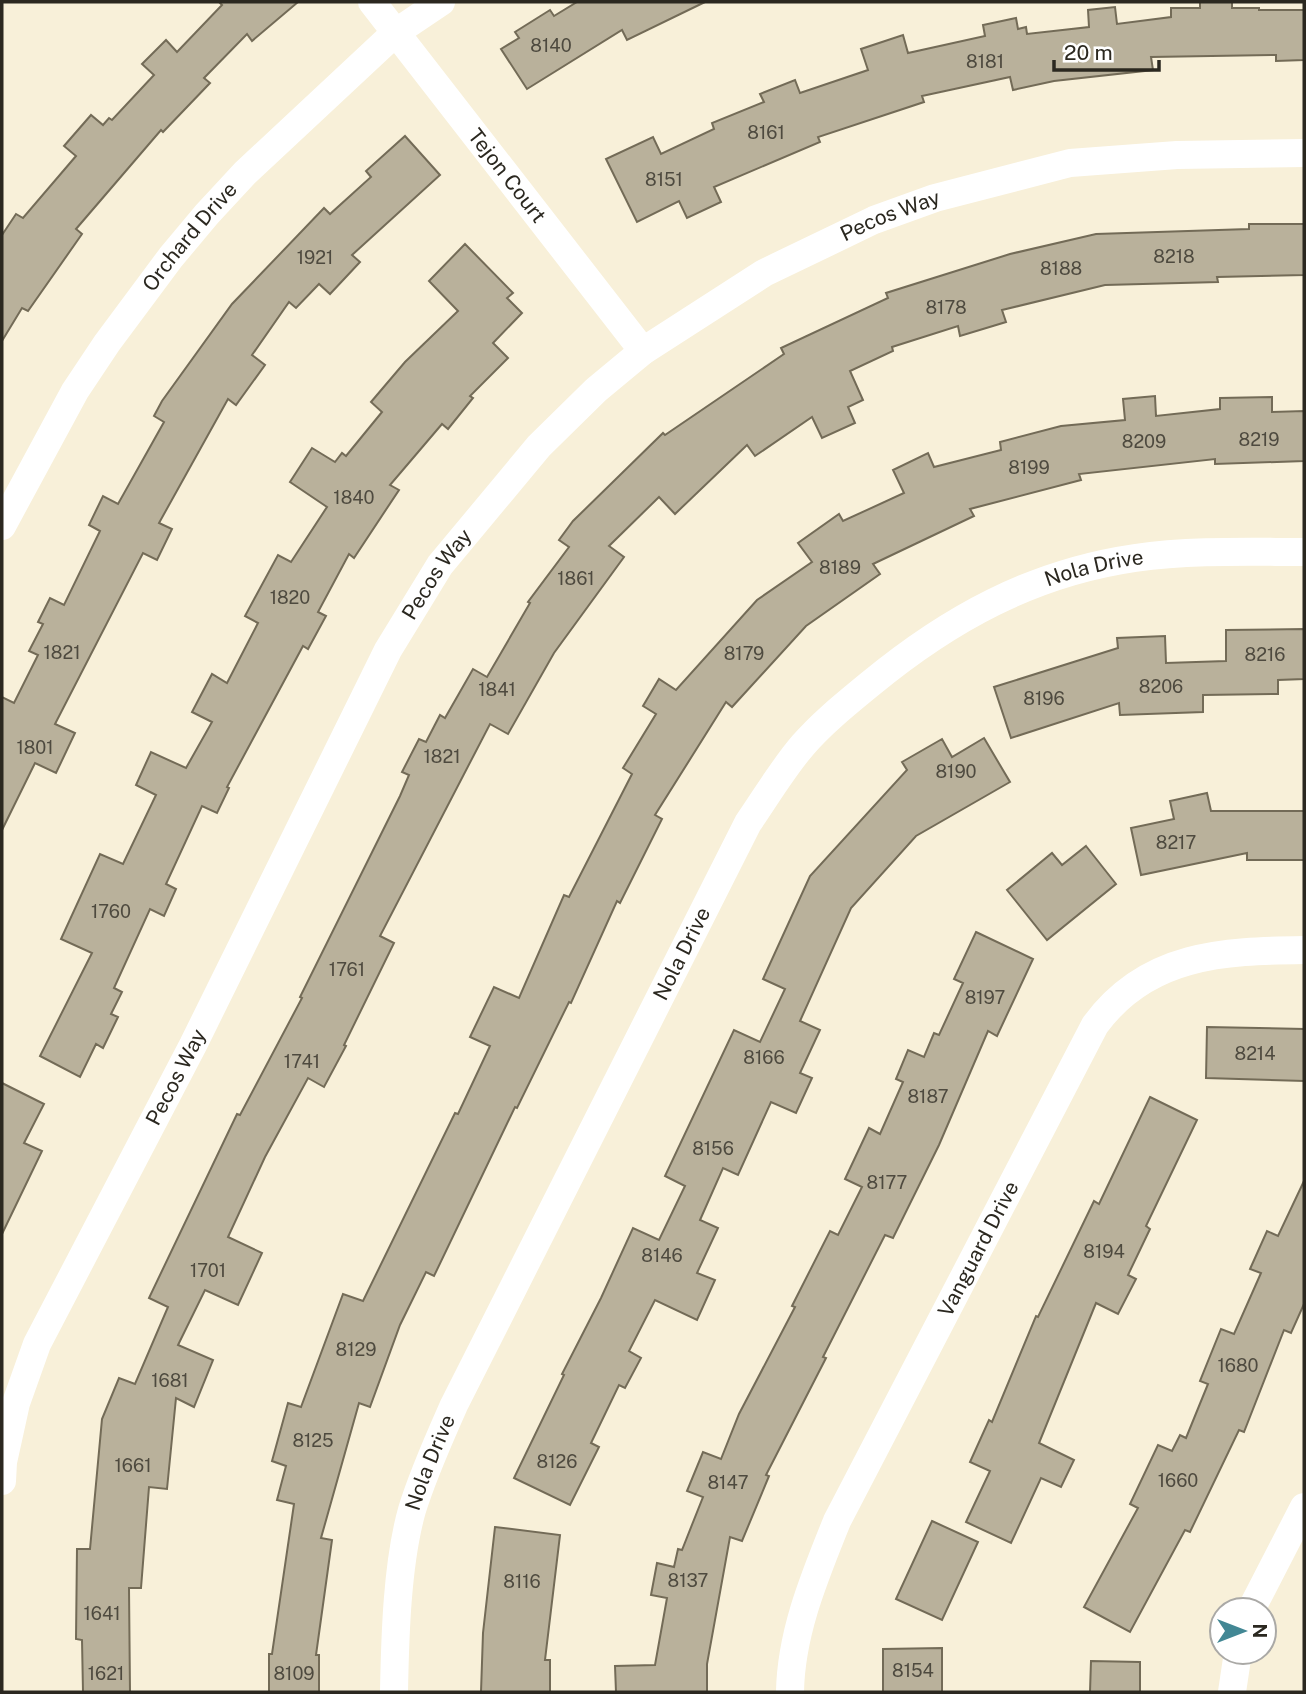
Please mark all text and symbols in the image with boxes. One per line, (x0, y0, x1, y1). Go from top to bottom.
scale bar (1054, 28, 1159, 72)
house number: 8140 (530, 35, 572, 56)
text: 20 m (1064, 40, 1113, 65)
house number: 8181 (966, 51, 1004, 72)
house number: 8161 (747, 122, 785, 143)
street label: Tejon Court (463, 123, 552, 227)
house number: 8151 (645, 169, 683, 190)
street label: Orchard Drive (137, 177, 242, 296)
street label: Pecos Way (836, 184, 943, 246)
house number: 8218 (1153, 246, 1195, 267)
house number: 1921 (297, 247, 333, 268)
house number: 8188 (1040, 258, 1082, 279)
house number: 8178 (925, 297, 967, 318)
house number: 8219 (1239, 429, 1279, 450)
house number: 8209 (1122, 431, 1166, 452)
house number: 8199 (1008, 457, 1050, 478)
house number: 1840 (333, 487, 375, 508)
street label: Pecos Way (397, 524, 477, 624)
street label: Nola Drive (1041, 544, 1145, 592)
house number: 8189 (819, 557, 861, 578)
house number: 1861 (557, 568, 595, 589)
house number: 1820 (270, 587, 310, 608)
house number: 1821 (43, 642, 81, 663)
house number: 8179 (724, 643, 764, 664)
house number: 8216 (1245, 644, 1285, 665)
house number: 8206 (1139, 676, 1183, 697)
house number: 1841 (478, 679, 516, 700)
house number: 8196 (1023, 688, 1065, 709)
house number: 1801 (16, 737, 54, 758)
house number: 1821 (423, 746, 461, 767)
house number: 8190 (935, 761, 977, 782)
house number: 8217 (1156, 832, 1196, 853)
house number: 1760 (91, 901, 131, 922)
street label: Nola Drive (648, 903, 715, 1004)
house number: 1761 (329, 959, 365, 980)
house number: 8197 (965, 987, 1005, 1008)
street label: Pecos Way (140, 1025, 211, 1129)
house number: 8214 (1234, 1043, 1276, 1064)
house number: 8166 (743, 1047, 785, 1068)
house number: 1741 (284, 1051, 320, 1072)
house number: 8187 (907, 1086, 949, 1107)
house number: 8156 (692, 1138, 734, 1159)
house number: 8177 (867, 1172, 907, 1193)
street label: Vanguard Drive (932, 1177, 1024, 1321)
house number: 8194 (1083, 1241, 1125, 1262)
house number: 8146 (641, 1245, 683, 1266)
house number: 1701 (190, 1260, 226, 1281)
house number: 8129 (336, 1339, 376, 1360)
house number: 1680 (1218, 1355, 1258, 1376)
house number: 1681 (151, 1370, 189, 1391)
street label: Nola Drive (400, 1411, 460, 1514)
house number: 8125 (292, 1430, 334, 1451)
house number: 8126 (537, 1451, 577, 1472)
house number: 1661 (115, 1455, 151, 1476)
house number: 1660 (1158, 1470, 1198, 1491)
house number: 8147 (707, 1472, 749, 1493)
house number: 8137 (668, 1570, 708, 1591)
house number: 8116 (503, 1571, 541, 1592)
north arrow (1208, 1596, 1278, 1666)
house number: 1641 (83, 1603, 121, 1624)
text: N (1249, 1624, 1271, 1638)
house number: 8154 (892, 1660, 934, 1681)
house number: 1621 (88, 1663, 124, 1684)
house number: 8109 (273, 1663, 315, 1684)

